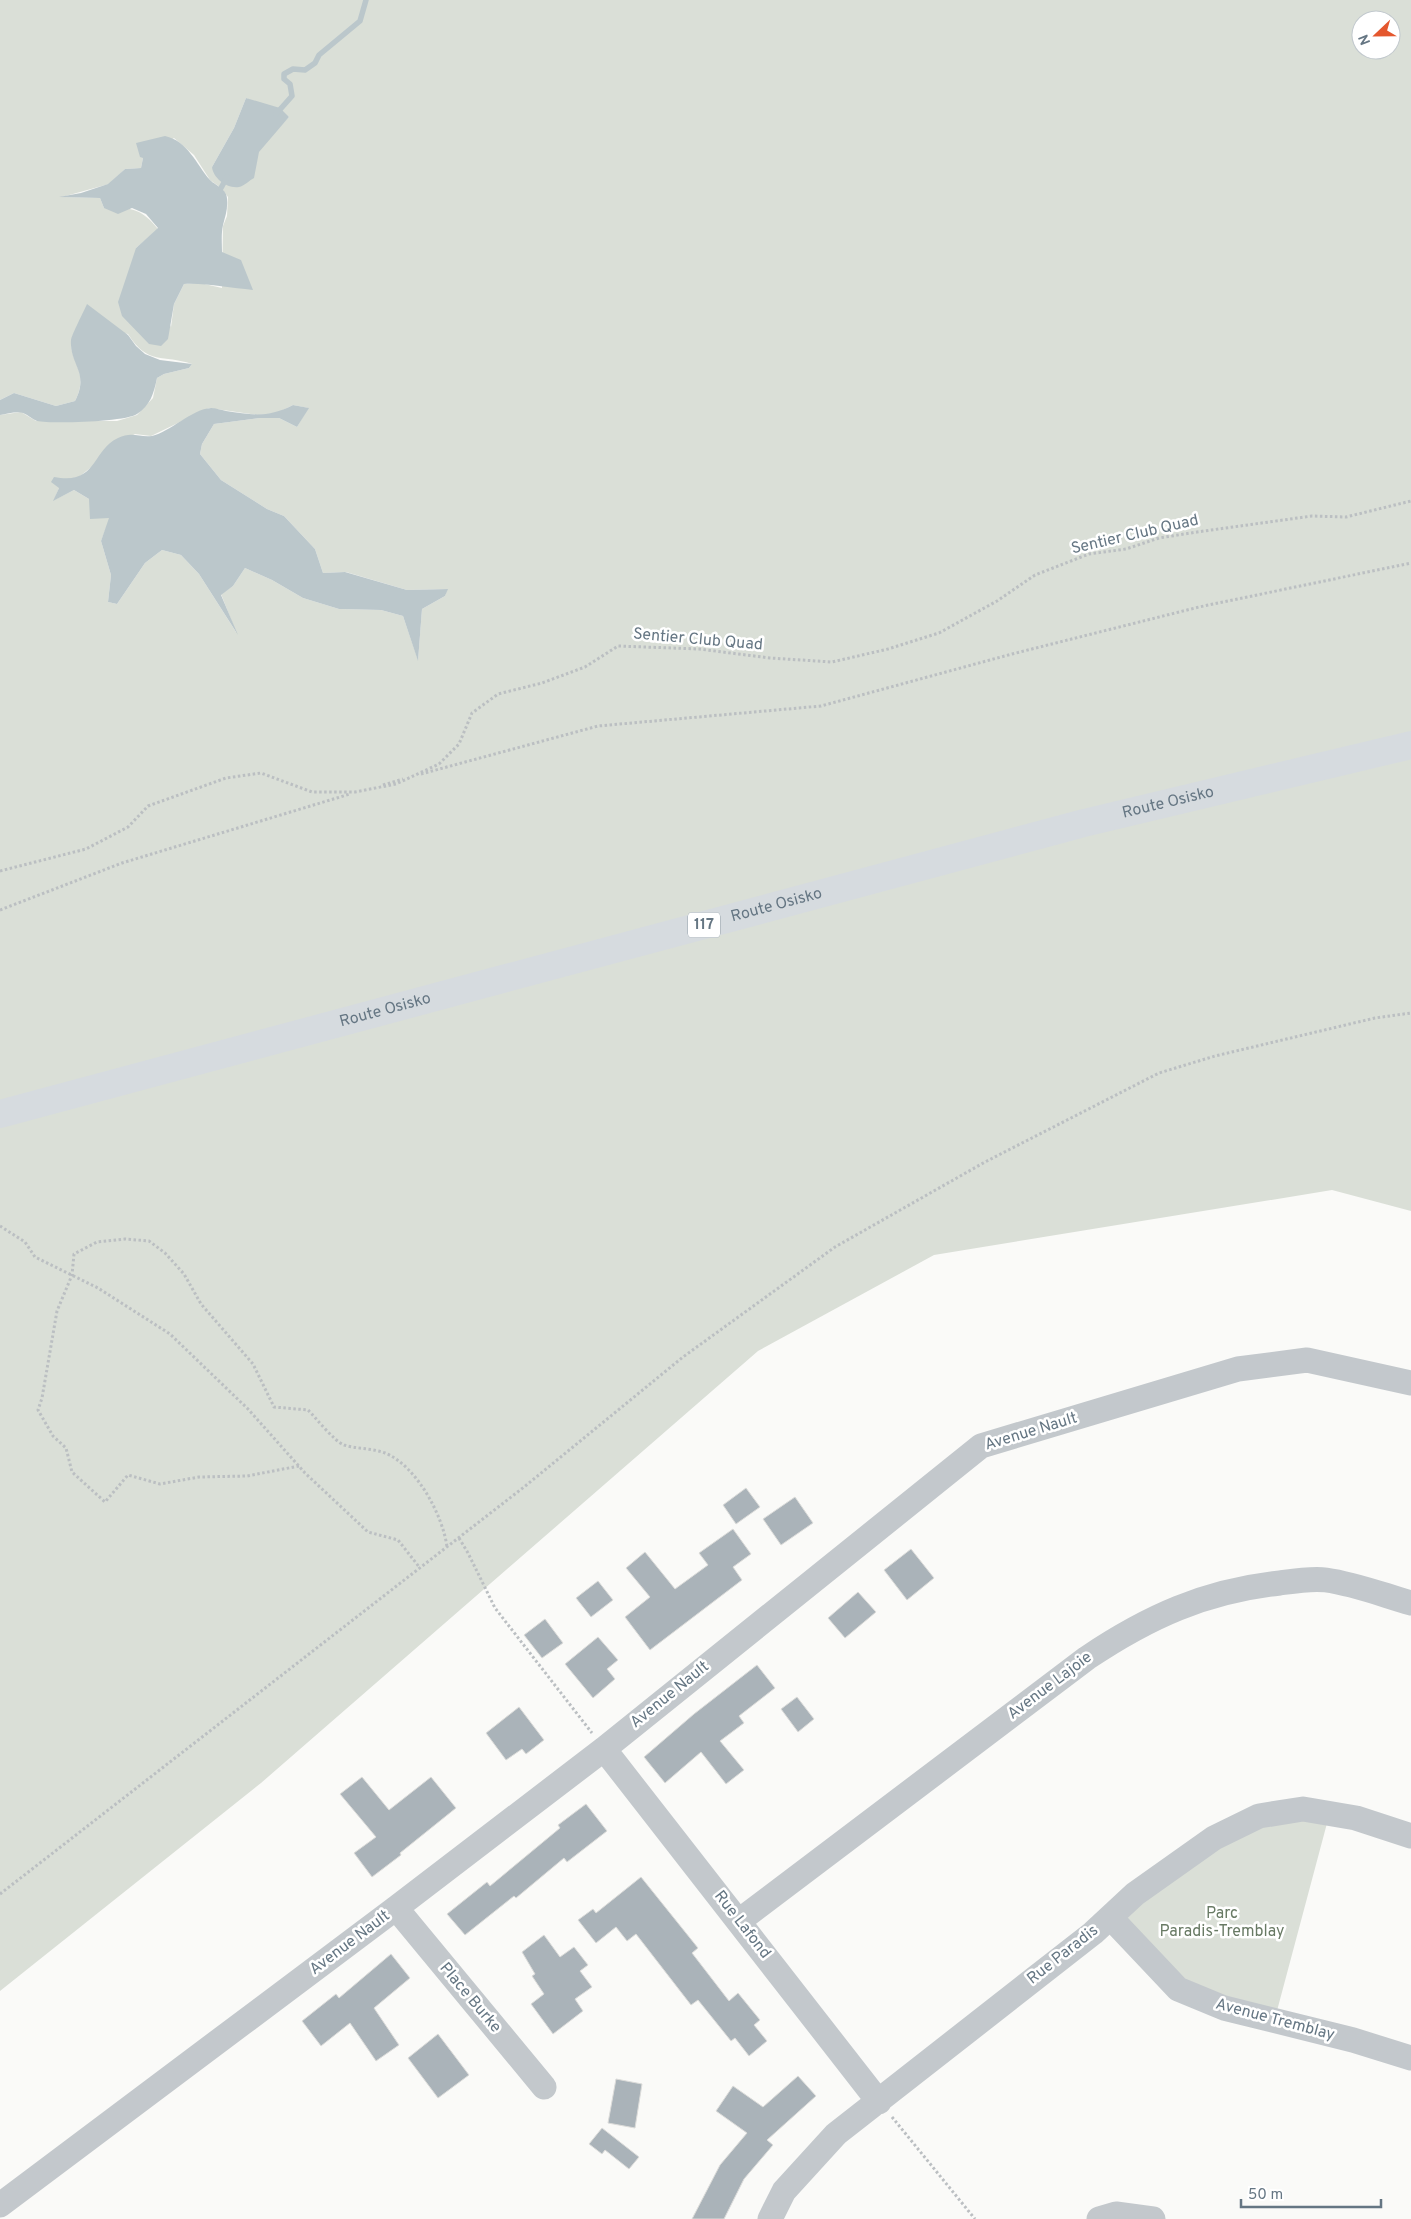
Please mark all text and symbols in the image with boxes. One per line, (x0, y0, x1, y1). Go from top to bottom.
north arrow (1351, 10, 1401, 60)
text: N (1356, 31, 1375, 47)
street label: Sentier Club Quad (1069, 511, 1201, 559)
street label: Sentier Club Quad (632, 624, 764, 656)
street label: Route Osisko (1120, 782, 1216, 824)
street label: Route Osisko (729, 884, 824, 927)
road number: 117 (688, 912, 720, 938)
street label: Route Osisko (337, 989, 433, 1032)
street label: Avenue Nault (982, 1408, 1080, 1456)
street label: Avenue Lajoie (1004, 1648, 1096, 1724)
street label: Avenue Nault (626, 1657, 714, 1733)
street label: Rue Lafond (709, 1887, 775, 1963)
park label: Parc Paradis-Tremblay (1159, 1904, 1285, 1942)
street label: Avenue Nault (306, 1906, 394, 1980)
street label: Rue Paradis (1023, 1921, 1103, 1989)
street label: Place Burke (435, 1959, 505, 2037)
street label: Avenue Tremblay (1213, 1994, 1337, 2046)
scale bar (1241, 2176, 1381, 2208)
text: 50 m (1248, 2186, 1283, 2205)

